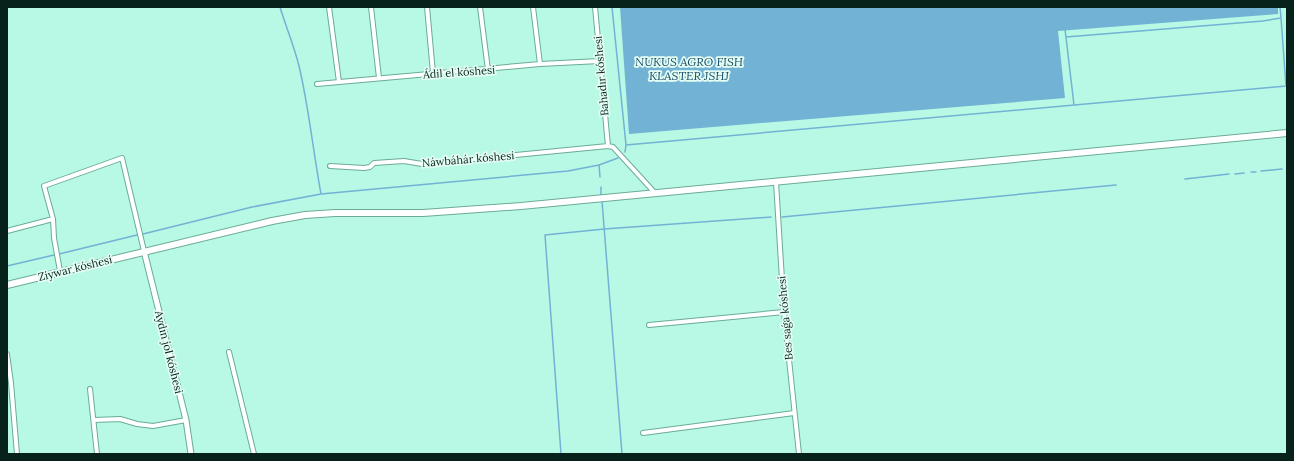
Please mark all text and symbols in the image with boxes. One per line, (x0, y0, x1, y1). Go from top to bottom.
street label: Bahadır kóshesi (591, 35, 611, 117)
water label: NUKUS AGRO FISH KLASTER JSHJ (635, 54, 743, 83)
street label: Ádil el kóshesi (421, 62, 496, 82)
street label: Náwbáhár kóshesi (421, 148, 515, 170)
street label: Ziywar kóshesi (37, 252, 113, 284)
street label: Bes saǵa kóshesi (774, 275, 796, 361)
street label: Aydın jol kóshesi (152, 308, 186, 395)

